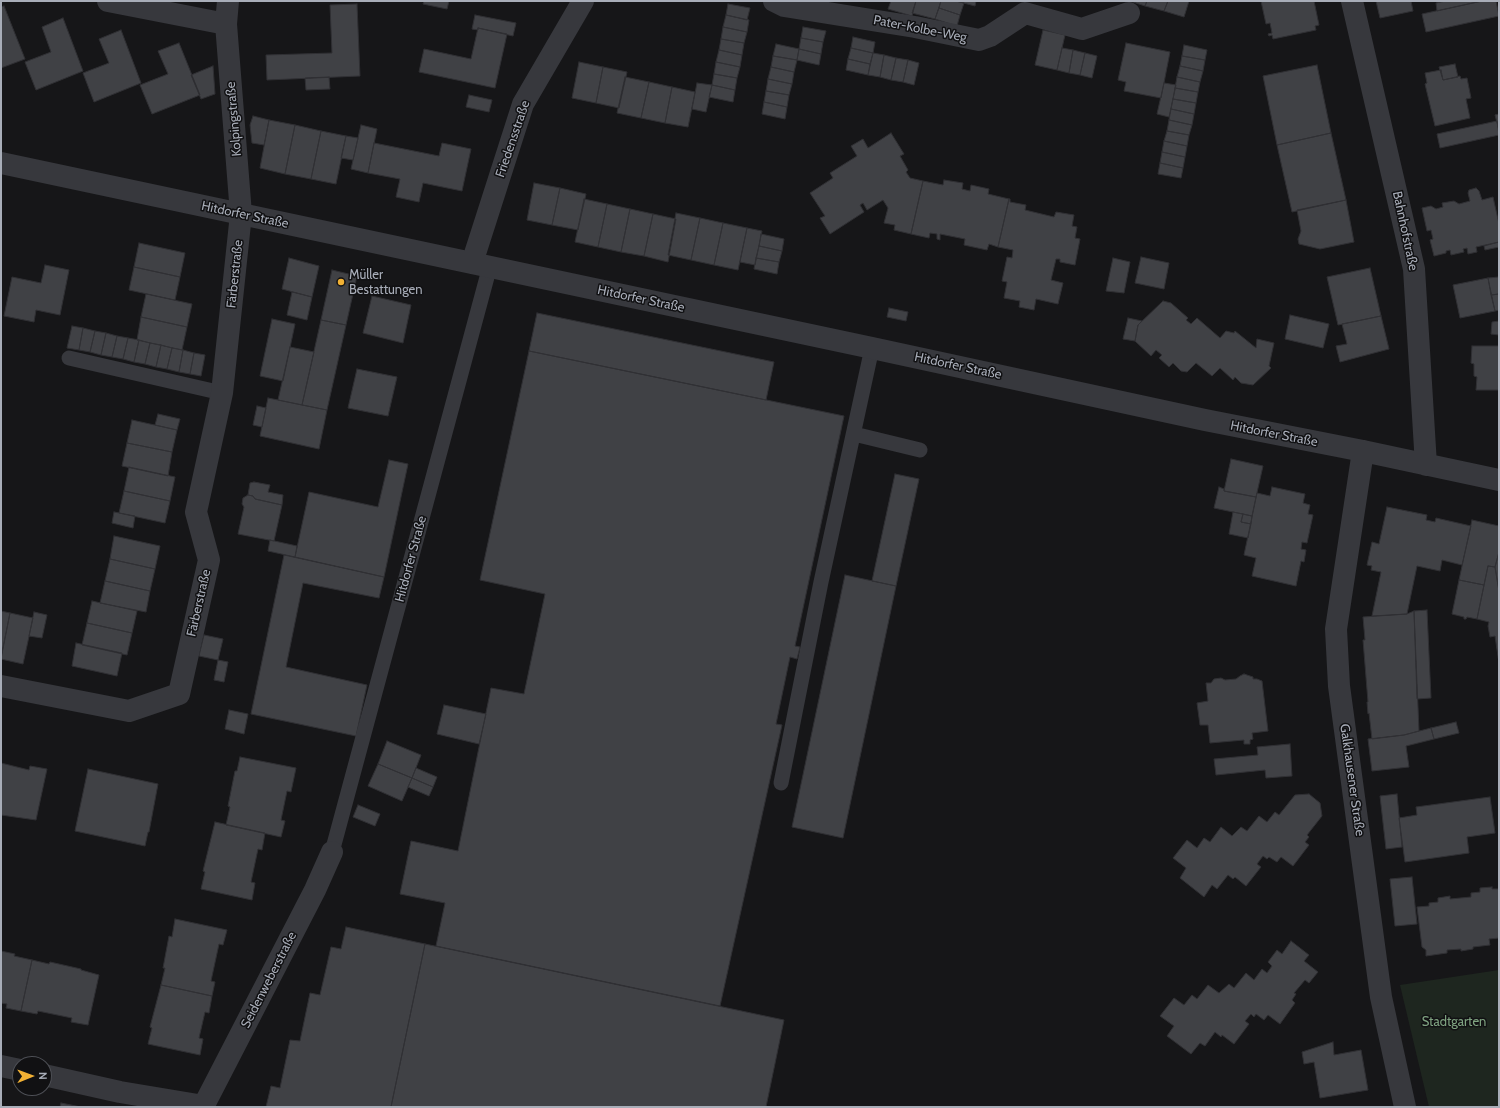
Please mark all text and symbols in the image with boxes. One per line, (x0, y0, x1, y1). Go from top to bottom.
street label: Pater-Kolbe-Weg (872, 12, 968, 46)
street label: Kolpingstraße (223, 81, 245, 157)
street label: Friedensstraße (493, 98, 533, 180)
street label: Bahnhofstraße (1389, 190, 1421, 272)
street label: Hitdorfer Straße (200, 198, 290, 232)
street label: Färberstraße (224, 239, 246, 309)
place label: Müller Bestattungen (349, 267, 423, 298)
marker: Müller Bestattungen (336, 277, 346, 287)
street label: Hitdorfer Straße (596, 282, 686, 316)
street label: Hitdorfer Straße (913, 349, 1003, 383)
street label: Hitdorfer Straße (1229, 418, 1319, 450)
street label: Hitdorfer Straße (392, 514, 430, 604)
street label: Färberstraße (184, 568, 214, 638)
street label: Galkhausener Straße (1336, 723, 1368, 837)
street label: Seidenweberstraße (238, 929, 300, 1031)
park label: Stadtgarten (1422, 1014, 1486, 1030)
north arrow (12, 1056, 52, 1096)
text: N (36, 1072, 50, 1080)

